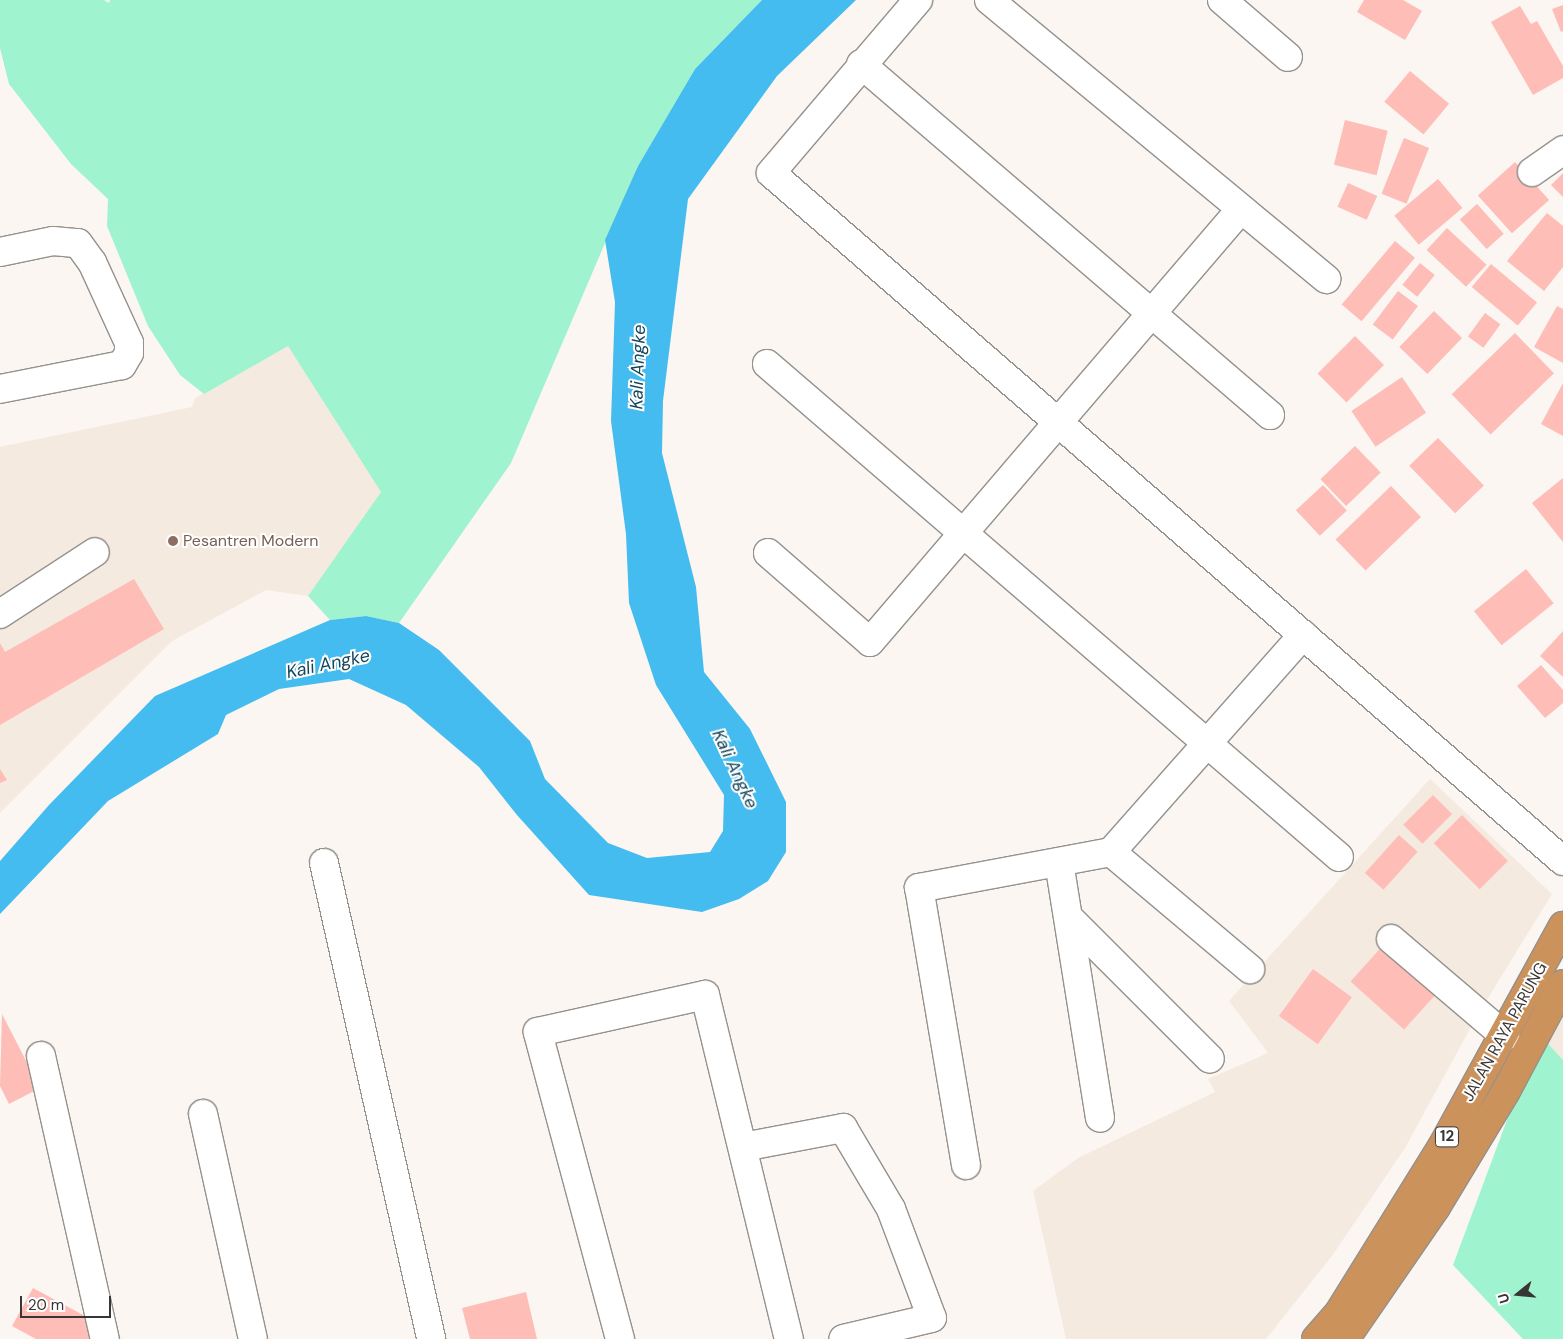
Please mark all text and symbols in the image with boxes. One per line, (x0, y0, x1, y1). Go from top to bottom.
water label: Kali Angke (626, 324, 650, 410)
place label: Pesantren Modern (183, 531, 318, 551)
marker: Pesantren Modern (167, 535, 179, 547)
water label: Kali Angke (284, 645, 372, 683)
water label: Kali Angke (707, 726, 763, 812)
street label: JALAN RAYA PARUNG (1459, 959, 1551, 1105)
road number: 12 (1434, 1124, 1460, 1150)
north arrow (1493, 1269, 1543, 1319)
scale bar (22, 1286, 114, 1318)
text: U (1494, 1291, 1514, 1306)
text: 20 m (28, 1295, 64, 1315)

